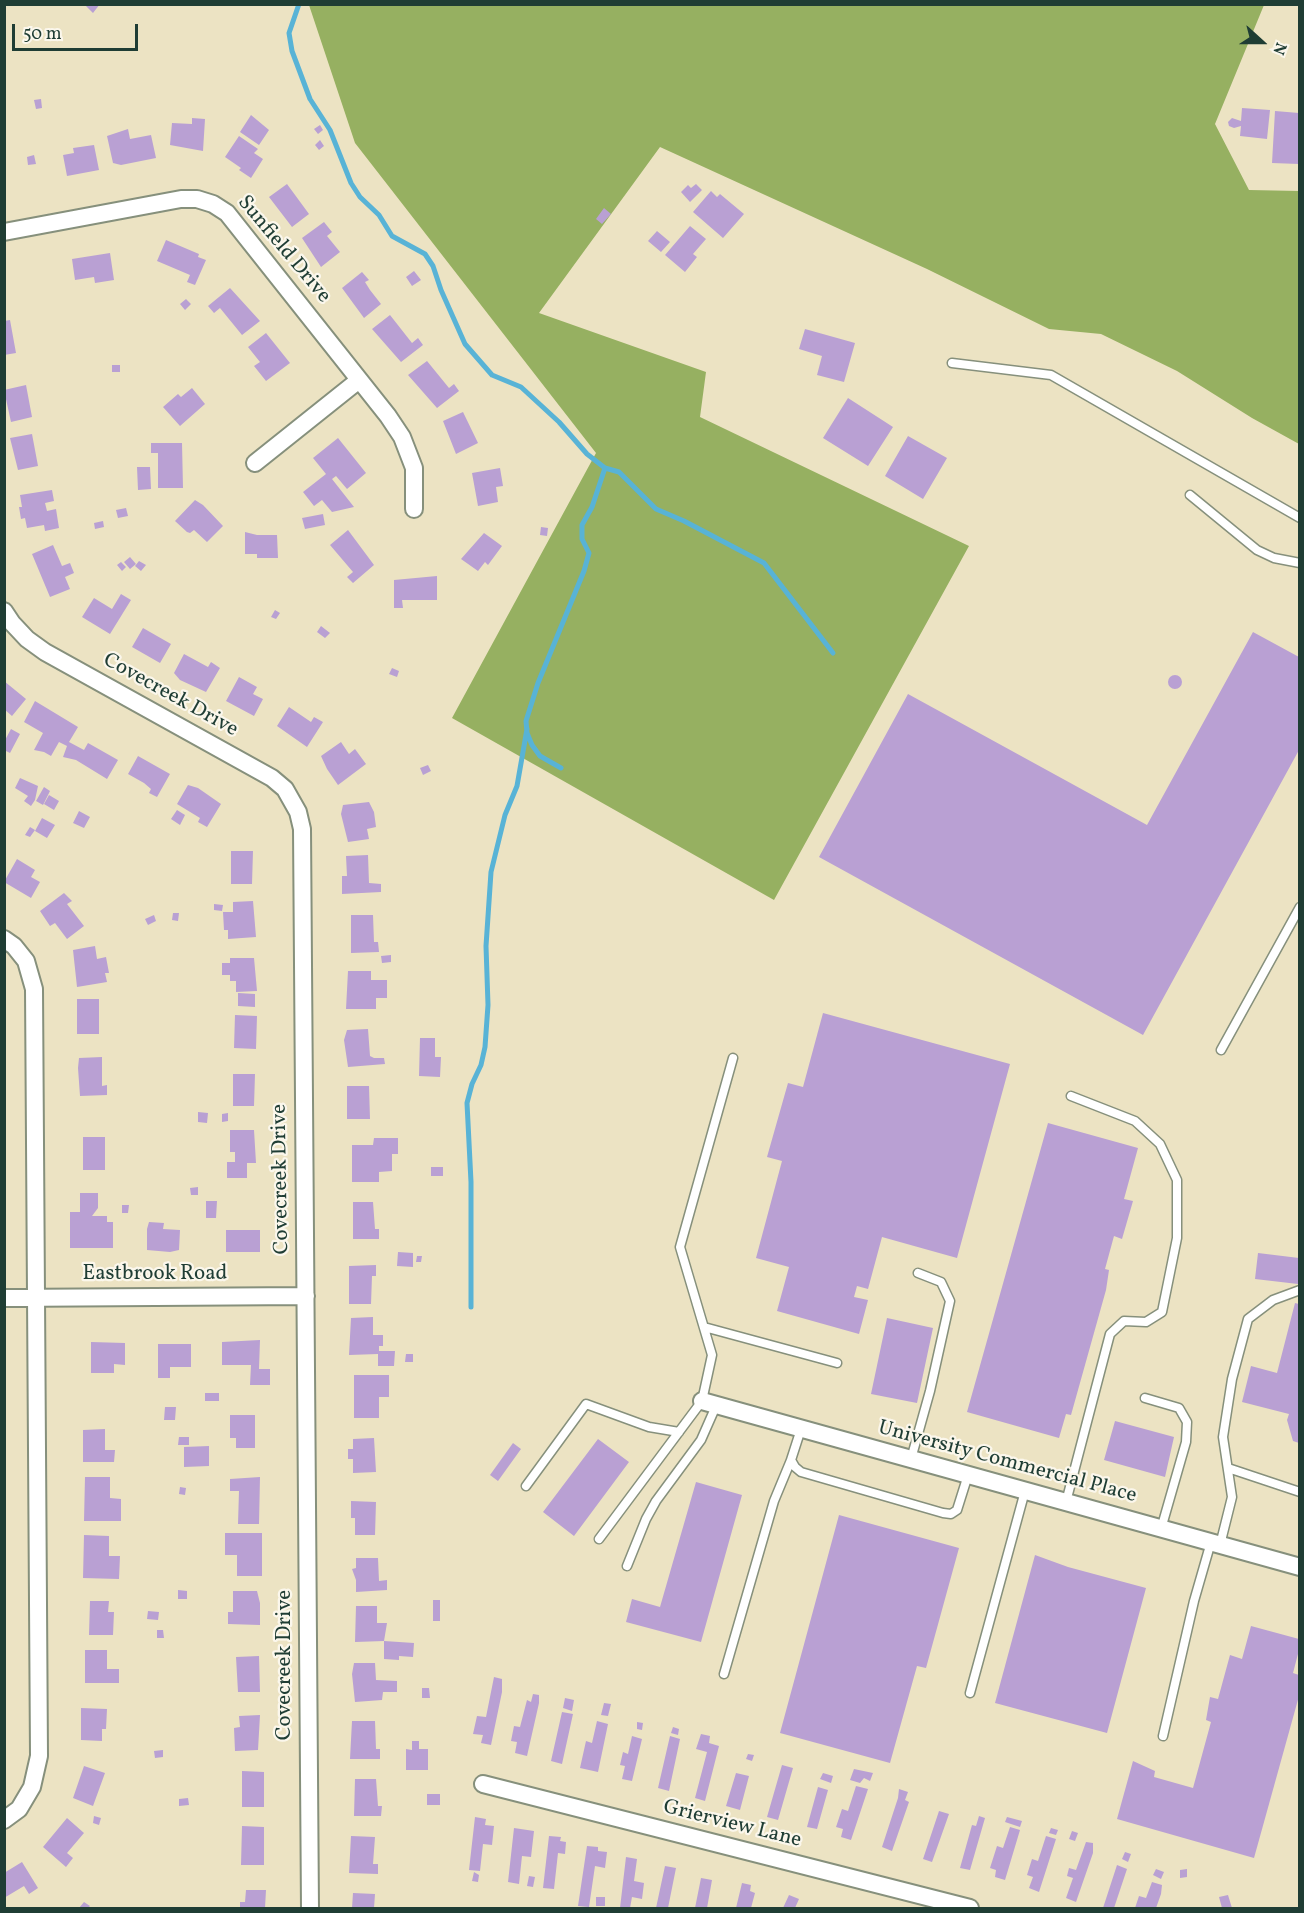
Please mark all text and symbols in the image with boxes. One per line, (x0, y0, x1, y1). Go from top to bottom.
scale bar (15, 12, 141, 50)
north arrow (1232, 12, 1292, 72)
text: 50 m (23, 22, 62, 47)
text: N (1266, 39, 1291, 58)
street label: Sunfield Drive (231, 191, 335, 309)
street label: Covecreek Drive (98, 648, 242, 744)
street label: Covecreek Drive (268, 1104, 296, 1254)
street label: Eastbrook Road (83, 1262, 227, 1288)
street label: University Commercial Place (875, 1416, 1139, 1510)
street label: Covecreek Drive (273, 1590, 299, 1740)
street label: Grierview Lane (660, 1796, 804, 1854)

